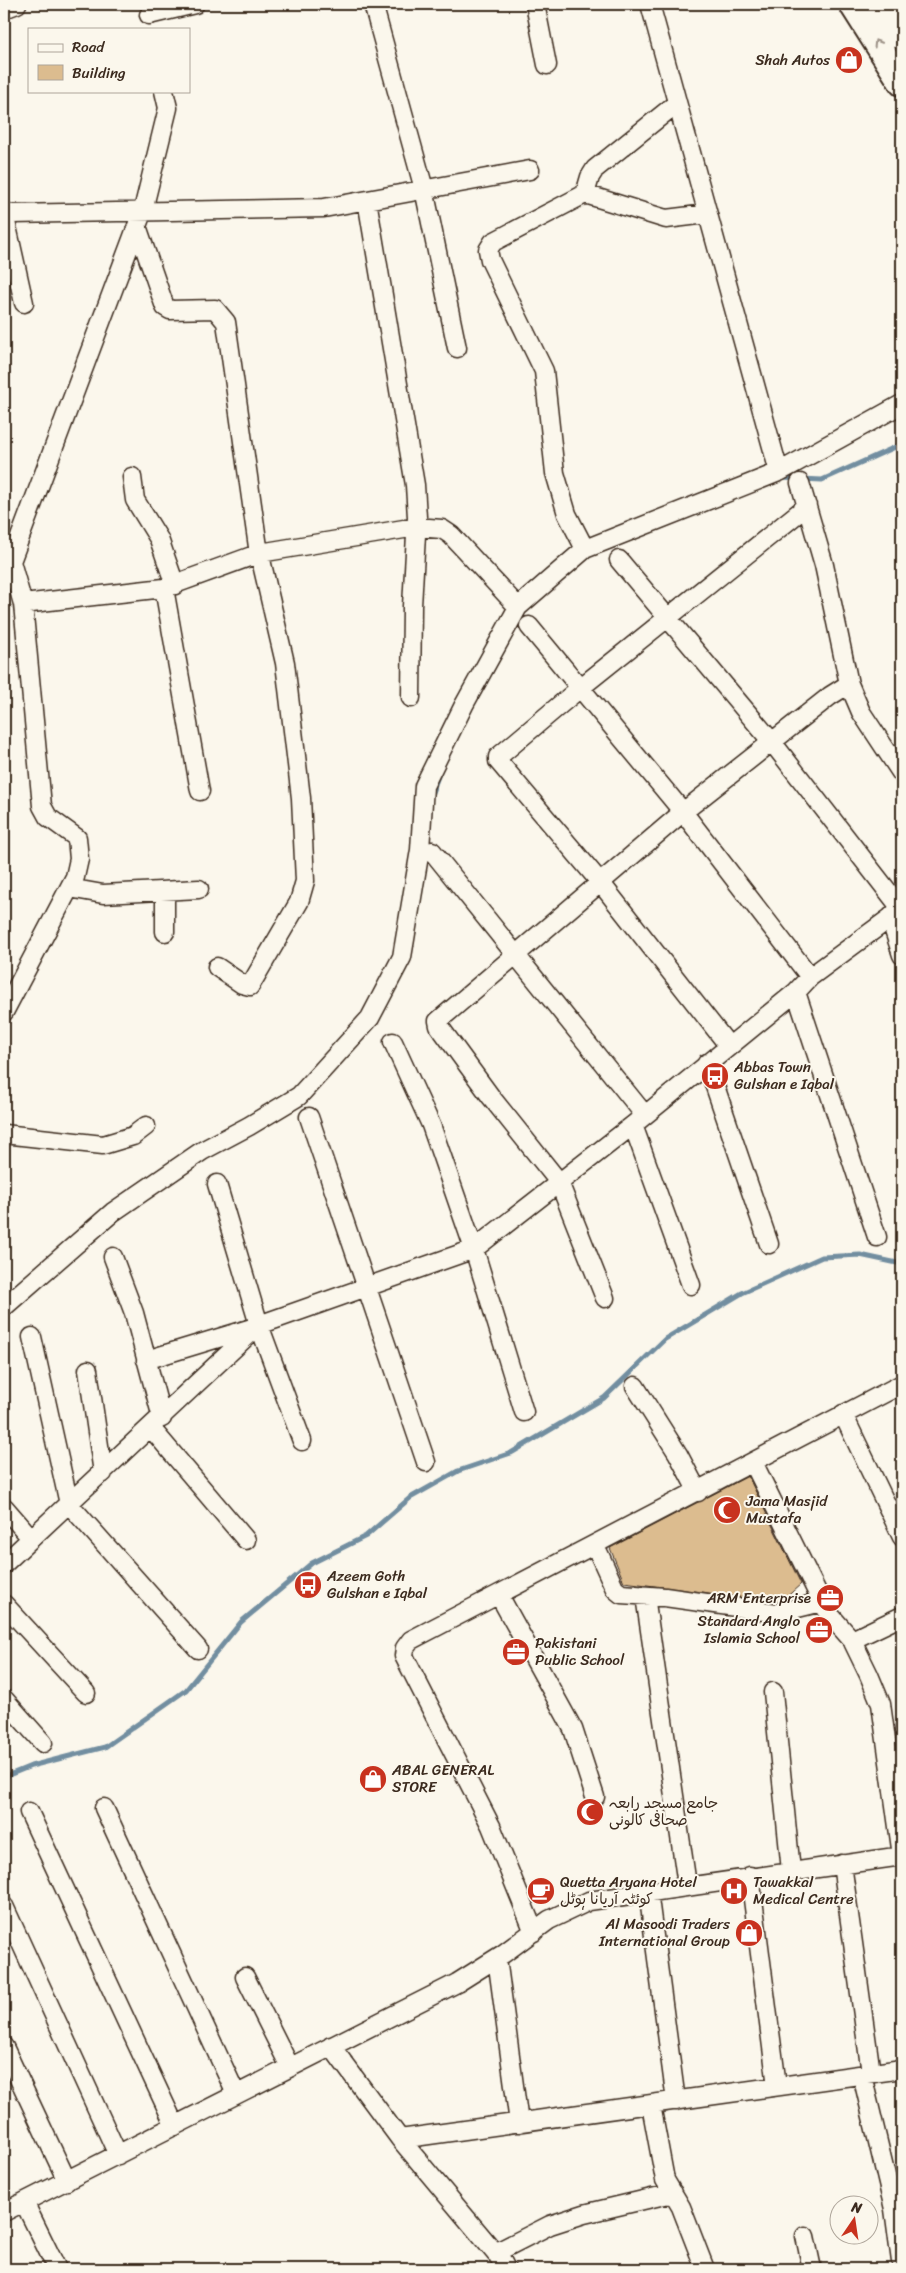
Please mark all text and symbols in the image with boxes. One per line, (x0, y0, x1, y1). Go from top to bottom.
legend (28, 28, 190, 92)
text: Road (72, 34, 105, 60)
one-way arrow (874, 40, 883, 49)
shop icon: Shah Autos (834, 45, 864, 75)
place label: Shah Autos (755, 47, 830, 73)
text: Building (72, 60, 126, 86)
place label: Abbas Town Gulshan e Iqbal (733, 1054, 835, 1097)
bus stop icon: Abbas Town Gulshan e Iqbal (700, 1061, 730, 1091)
place label: Jama Masjid Mustafa (745, 1488, 828, 1531)
mosque icon: Jama Masjid Mustafa (712, 1495, 742, 1525)
place label: Azeem Goth Gulshan e Iqbal (326, 1563, 428, 1606)
bus stop icon: Azeem Goth Gulshan e Iqbal (293, 1570, 323, 1600)
office icon: ARM Enterprise (815, 1583, 845, 1613)
place label: ARM Enterprise (706, 1585, 811, 1611)
place label: Standard Anglo Islamia School (698, 1608, 801, 1651)
office icon: Standard Anglo Islamia School (804, 1615, 834, 1645)
place label: Pakistani Public School (535, 1630, 625, 1673)
office icon: Pakistani Public School (501, 1637, 531, 1667)
place label: ABAL GENERAL STORE (391, 1757, 494, 1800)
shop icon: ABAL GENERAL STORE (358, 1764, 388, 1794)
place label: جامع مسجد رابعہ صحافی کالونی (609, 1790, 718, 1833)
mosque icon: جامع مسجد رابعہ صحافی کالونی (575, 1797, 605, 1827)
place label: Quetta Aryana Hotel کوئٹہ آریانا ہوٹل (560, 1869, 697, 1912)
place label: Tawakkal Medical Centre (753, 1869, 854, 1912)
cafe icon: Quetta Aryana Hotel کوئٹہ آریانا ہوٹل (526, 1876, 556, 1906)
hospital icon: Tawakkal Medical Centre (719, 1876, 749, 1906)
place label: Al Masoodi Traders International Group (598, 1911, 730, 1954)
shop icon: Al Masoodi Traders International Group (734, 1918, 764, 1948)
text: N (848, 2194, 865, 2221)
north arrow (828, 2196, 878, 2246)

